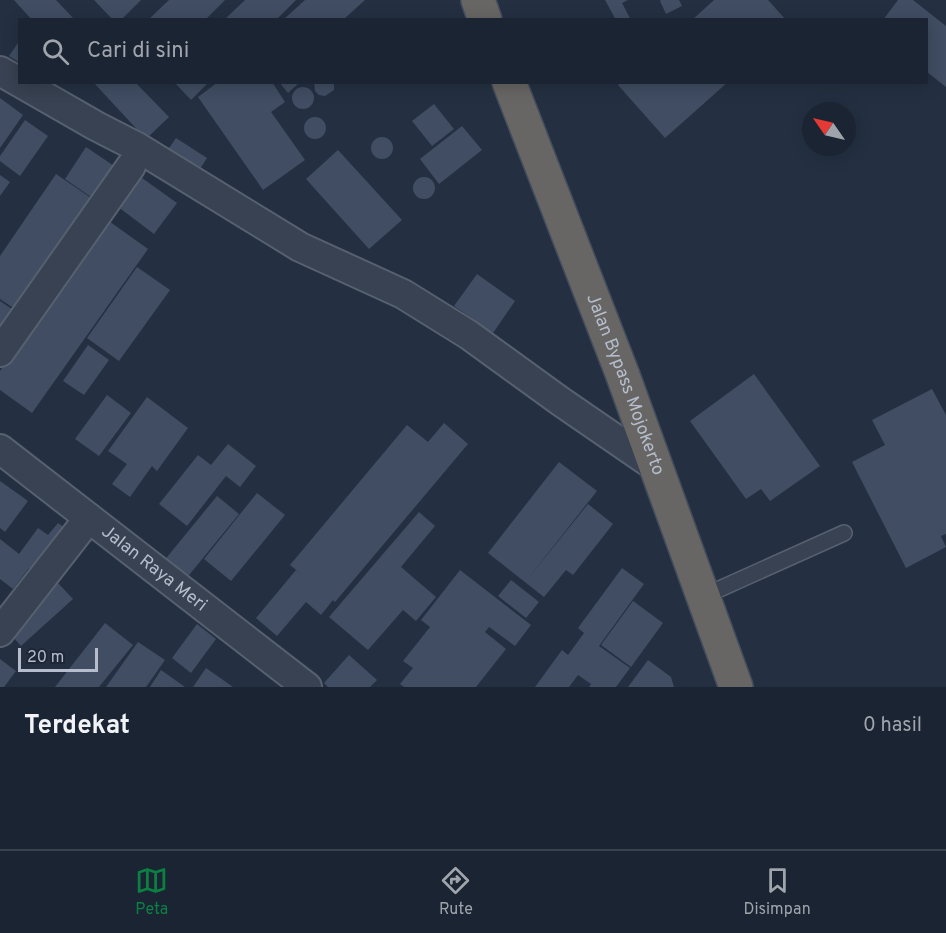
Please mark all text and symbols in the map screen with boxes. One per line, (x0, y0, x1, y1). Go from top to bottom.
search box (18, 18, 928, 84)
icon: search (39, 35, 72, 68)
text: Cari di sini (87, 38, 189, 65)
north arrow (802, 102, 856, 156)
street label: Jalan Bypass Mojokerto (581, 290, 670, 478)
street label: Jalan Raya Meri (96, 520, 212, 617)
scale bar (18, 645, 98, 672)
text: 20 m (27, 648, 64, 668)
text: Terdekat (24, 710, 130, 743)
text: 0 hasil (863, 713, 922, 739)
tab: Peta (135, 864, 168, 920)
tab: Rute (439, 864, 473, 920)
tab: Disimpan (743, 864, 811, 920)

